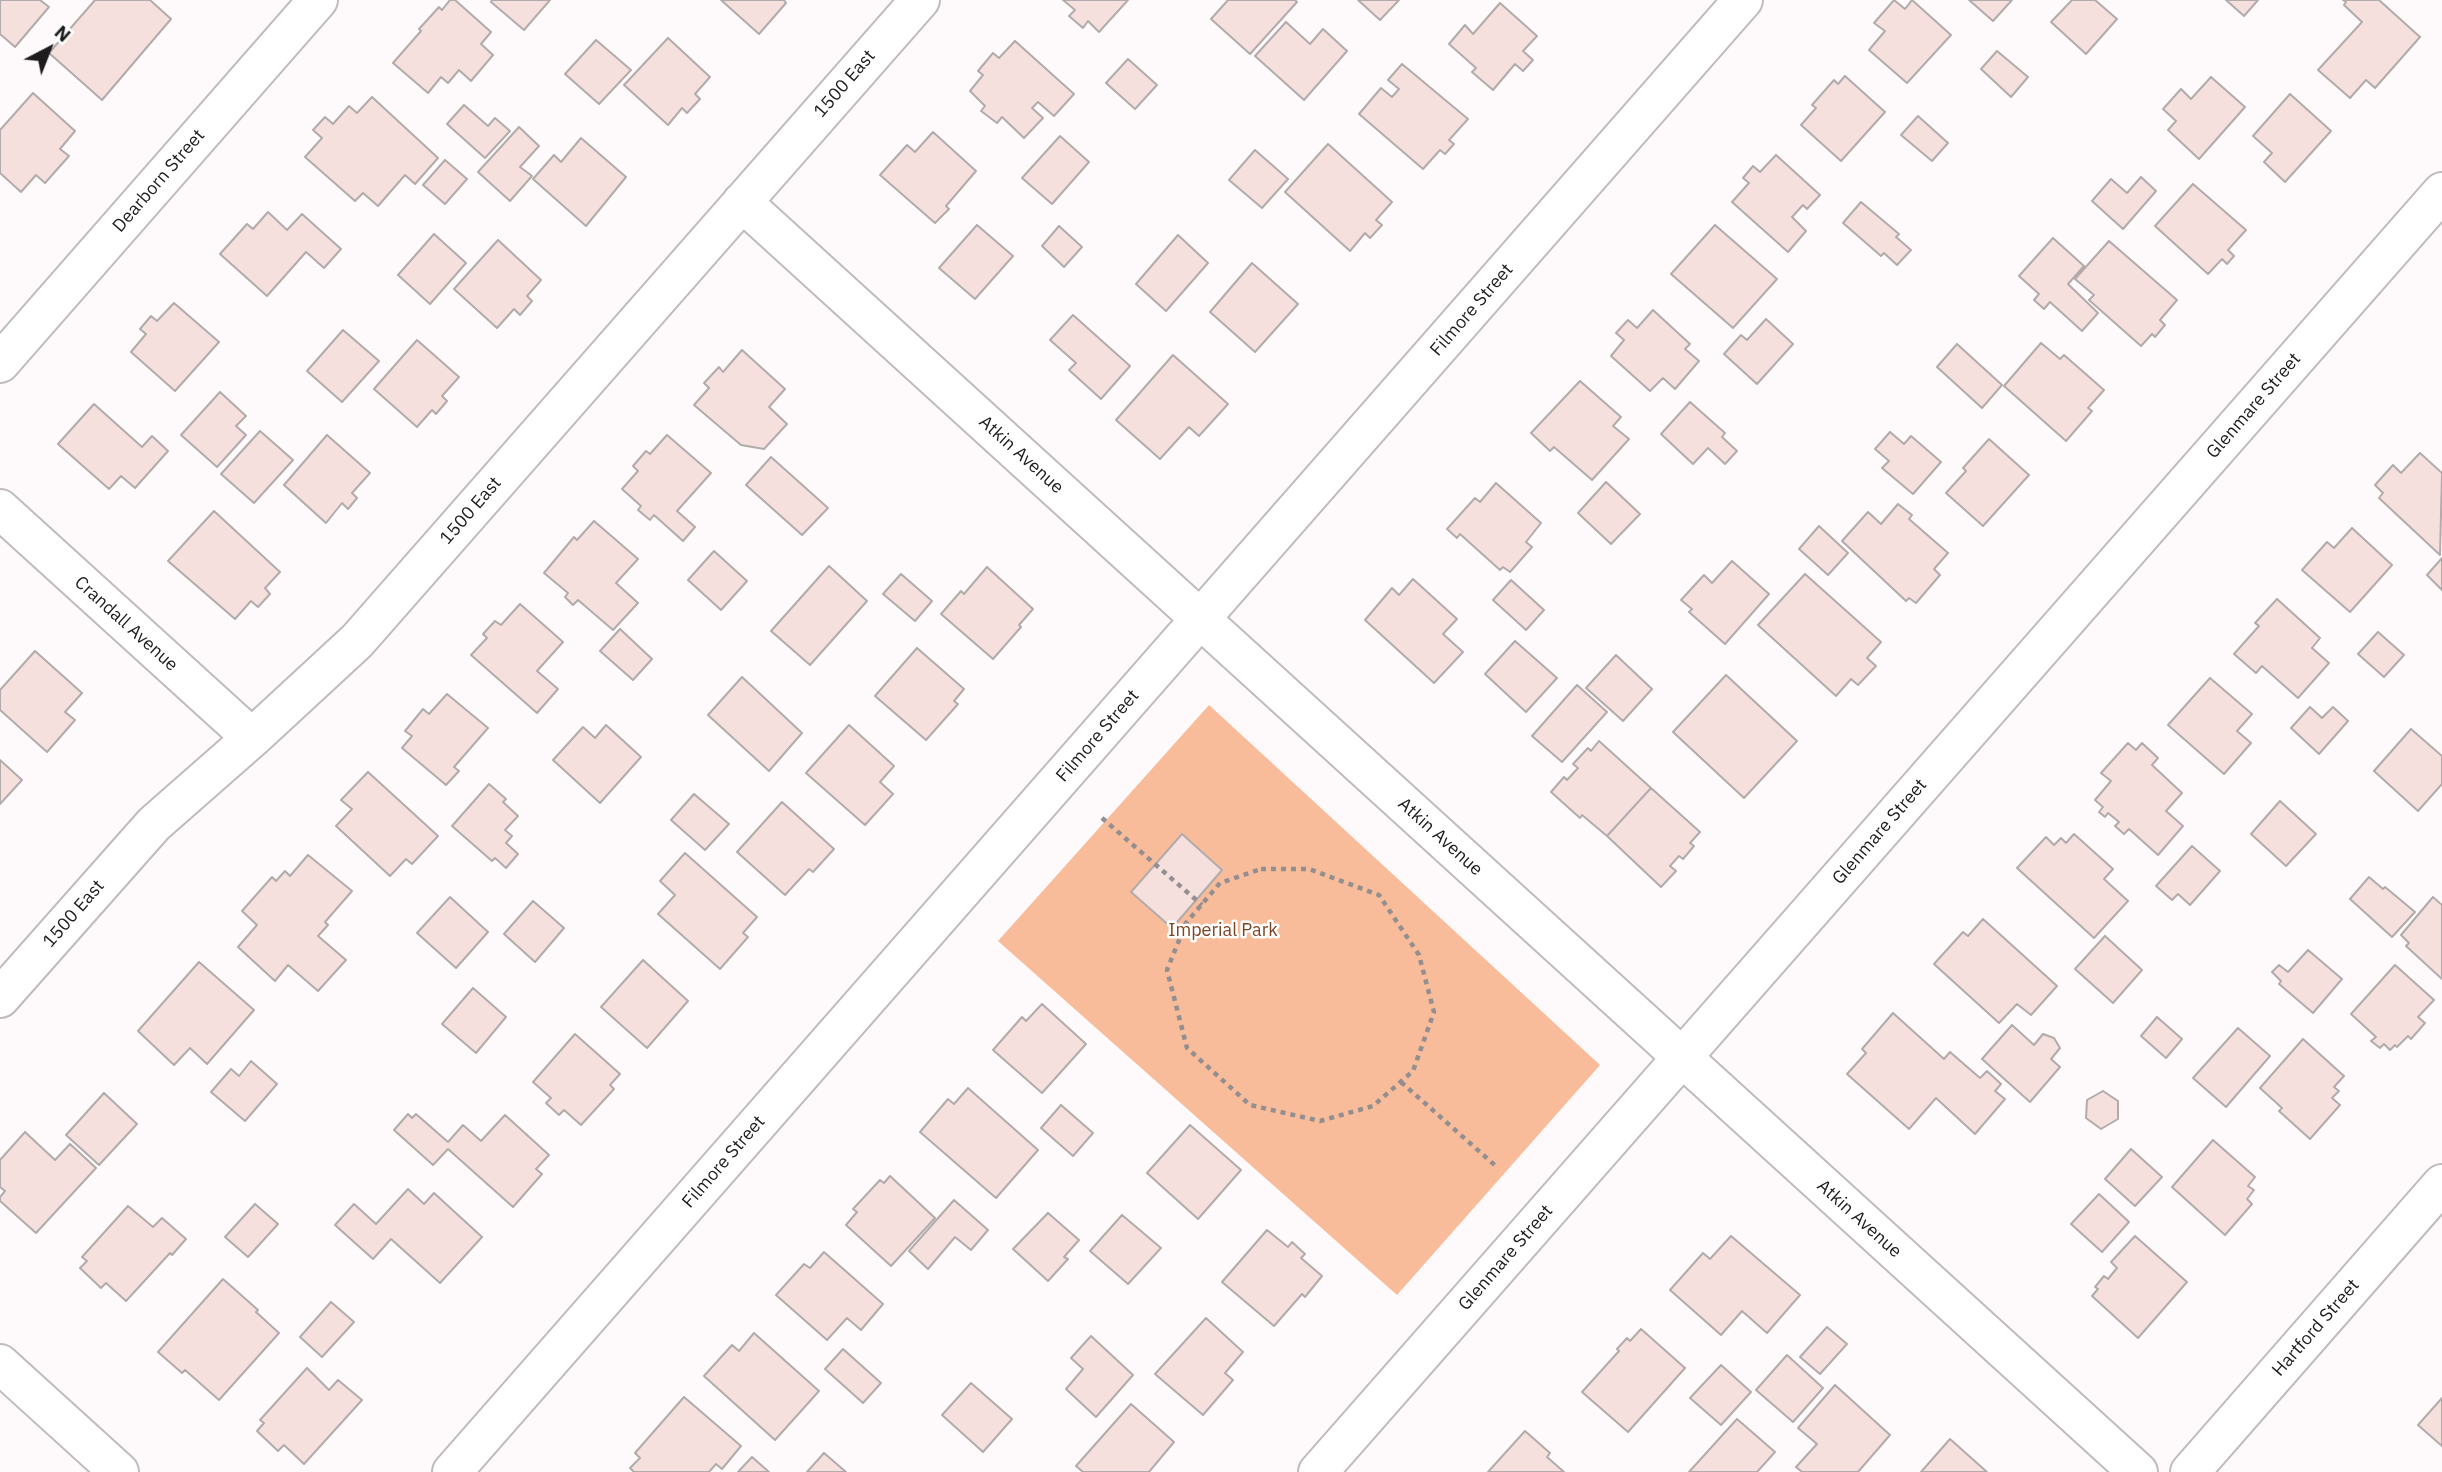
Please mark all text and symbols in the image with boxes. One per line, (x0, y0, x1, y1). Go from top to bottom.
north arrow (14, 14, 84, 84)
text: N (50, 20, 76, 47)
street label: 1500 East (810, 46, 880, 122)
street label: Dearborn Street (108, 125, 210, 237)
street label: Filmore Street (1426, 259, 1518, 361)
street label: Glenmare Street (2202, 349, 2306, 463)
street label: Atkin Avenue (974, 411, 1068, 499)
street label: 1500 East (436, 473, 506, 549)
street label: Crandall Avenue (70, 572, 182, 676)
street label: Filmore Street (1052, 685, 1144, 787)
street label: Glenmare Street (1828, 775, 1932, 889)
street label: Atkin Avenue (1393, 793, 1487, 881)
street label: 1500 East (39, 876, 109, 952)
park label: Imperial Park (1168, 920, 1278, 942)
street label: Filmore Street (678, 1111, 770, 1213)
street label: Atkin Avenue (1812, 1175, 1906, 1263)
street label: Glenmare Street (1454, 1201, 1558, 1315)
street label: Hartford Street (2268, 1275, 2364, 1381)

